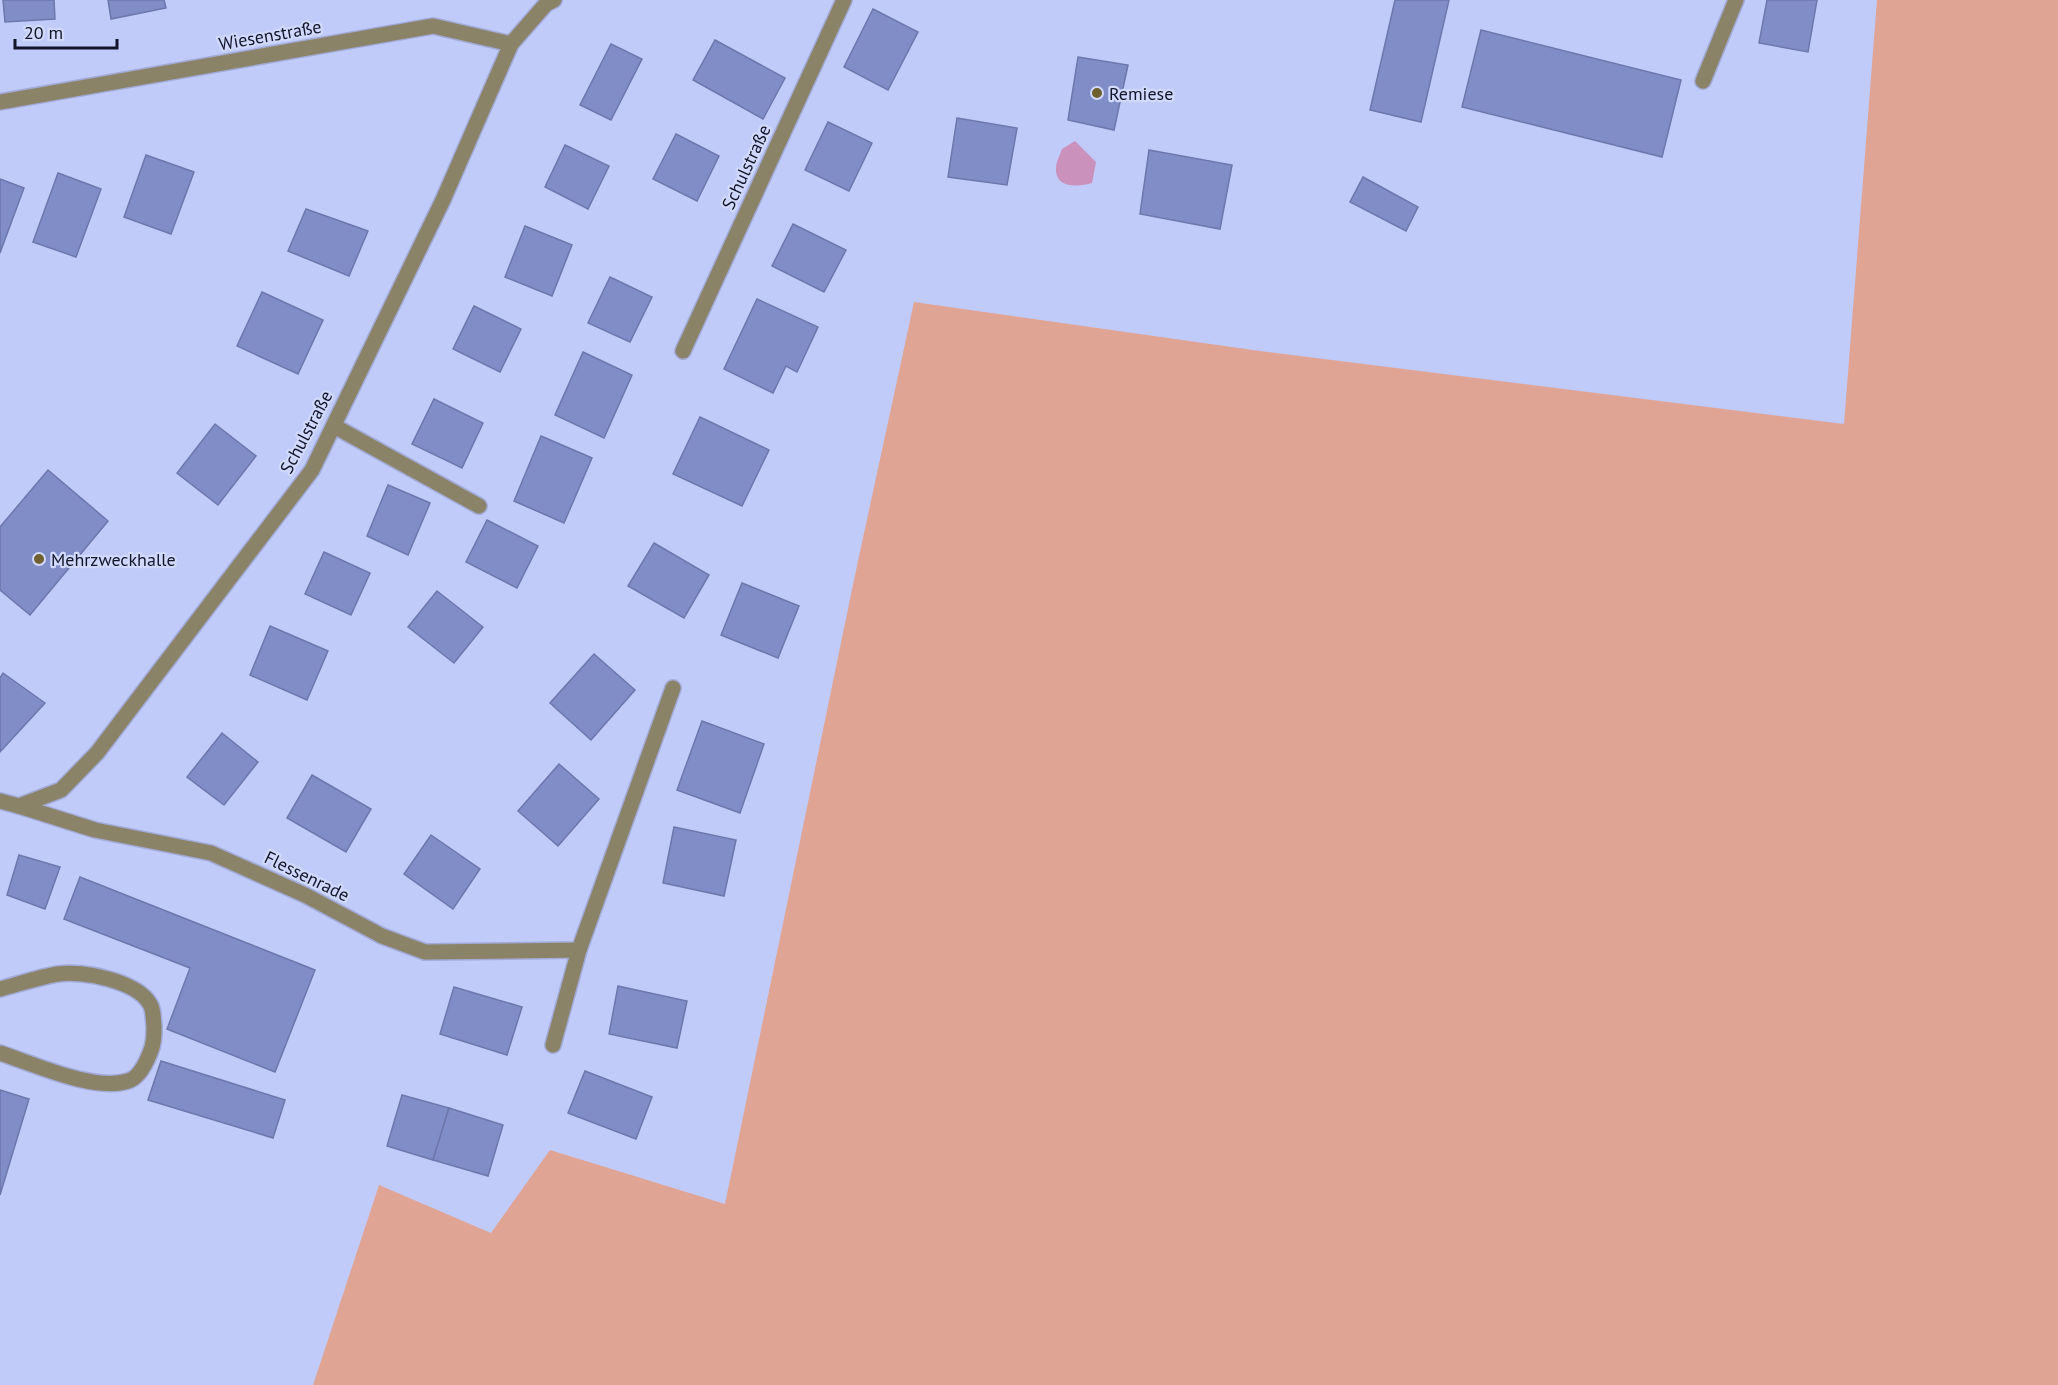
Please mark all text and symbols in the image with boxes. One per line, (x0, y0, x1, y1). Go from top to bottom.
scale bar (15, 12, 117, 50)
street label: Wiesenstraße (217, 15, 323, 55)
text: 20 m (24, 21, 63, 44)
place label: Remiese (1109, 82, 1173, 105)
marker: Remiese (1090, 86, 1104, 100)
street label: Schulstraße (716, 121, 776, 213)
street label: Schulstraße (274, 386, 338, 478)
place label: Mehrzweckhalle (51, 548, 176, 571)
marker: Mehrzweckhalle (32, 552, 46, 566)
street label: Flessenrade (261, 846, 353, 906)

